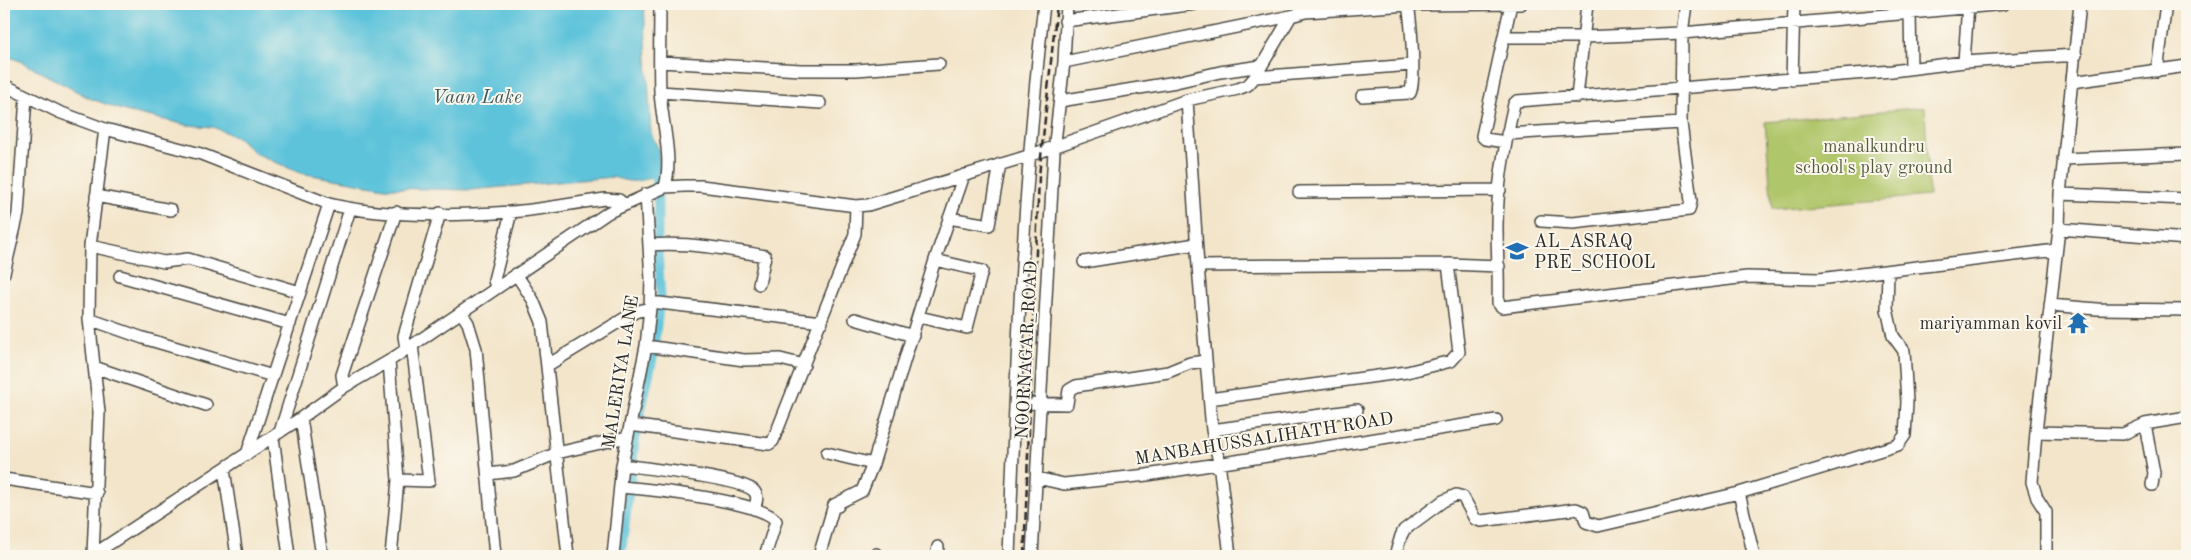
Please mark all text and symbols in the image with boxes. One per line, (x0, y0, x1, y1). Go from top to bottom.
water label: Vaan Lake (432, 89, 522, 108)
park label: manalkundru school's play ground (1795, 138, 1953, 177)
place label: AL_ASRAQ PRE_SCHOOL (1534, 233, 1656, 272)
school or university icon: AL_ASRAQ PRE_SCHOOL (1504, 238, 1530, 264)
street label: NOORNAGAR_ROAD (1013, 260, 1041, 440)
street label: MALERIYA LANE (600, 294, 642, 450)
temple icon: mariyamman kovil (2065, 310, 2091, 336)
place label: mariyamman kovil (1920, 315, 2062, 333)
street label: MANBAHUSSALIHATH ROAD (1133, 410, 1395, 468)

